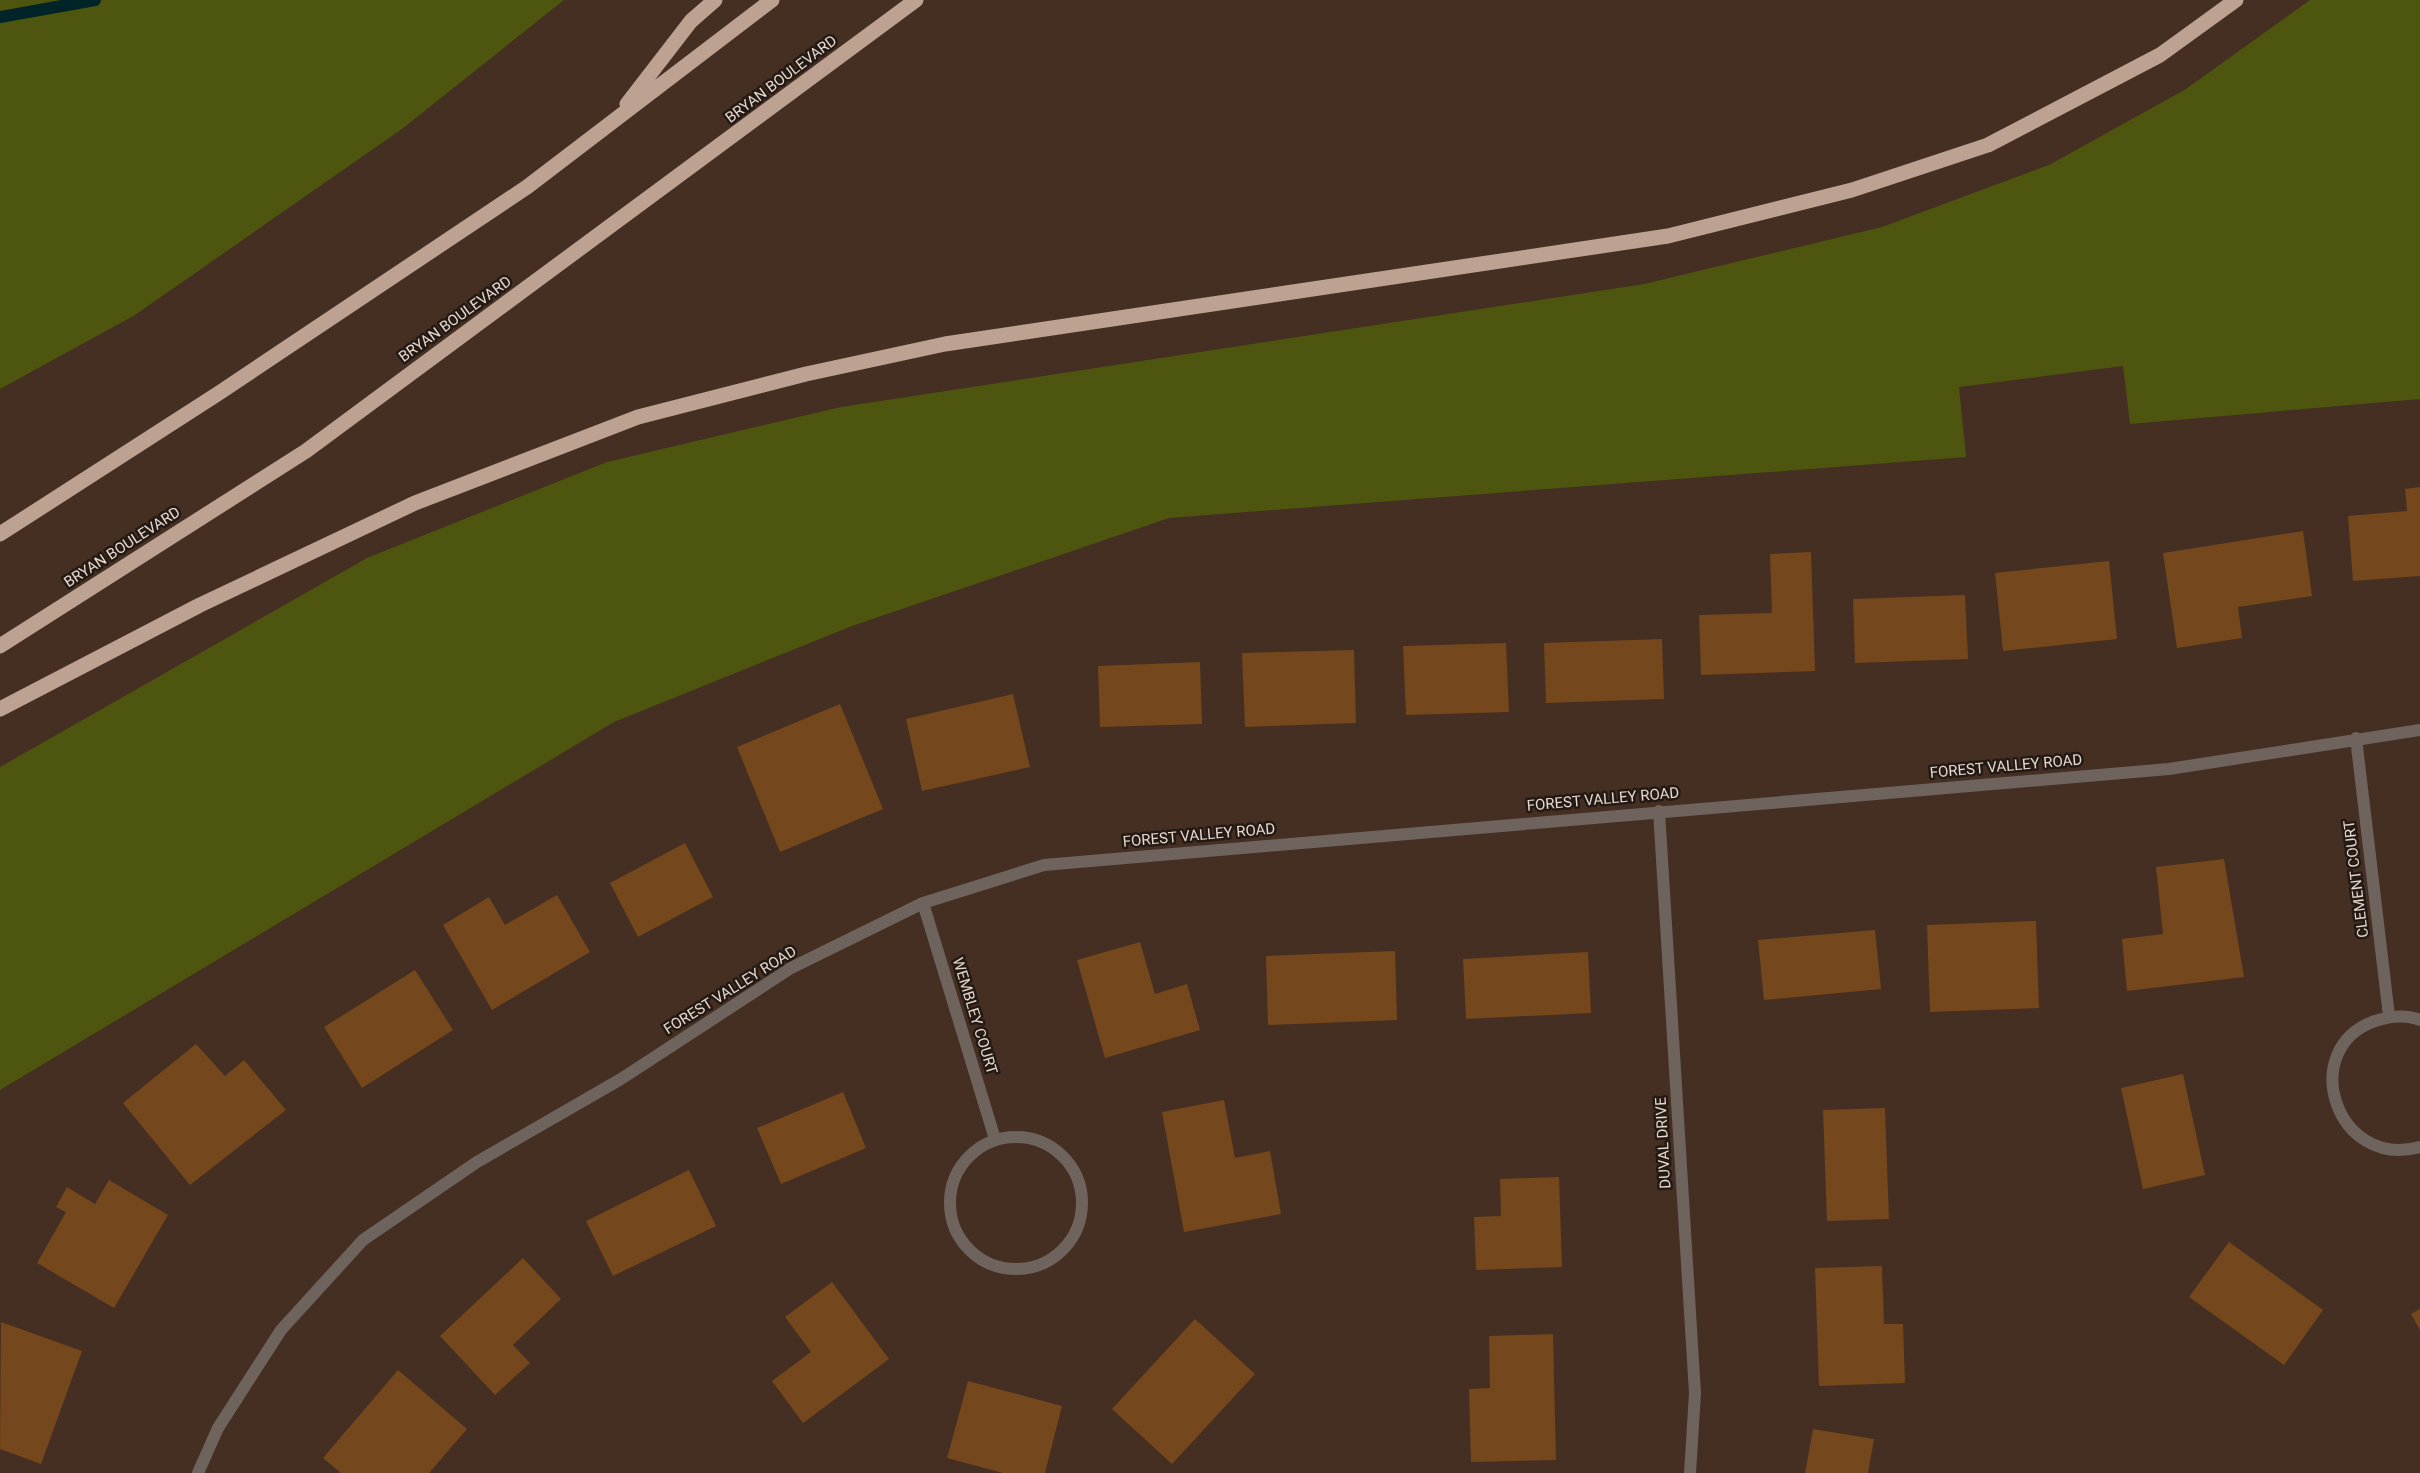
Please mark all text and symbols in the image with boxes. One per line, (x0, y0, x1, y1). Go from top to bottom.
street label: BRYAN BOULEVARD (722, 31, 840, 127)
street label: BRYAN BOULEVARD (395, 272, 515, 366)
street label: BRYAN BOULEVARD (61, 503, 183, 591)
street label: FOREST VALLEY ROAD (1929, 750, 2083, 782)
street label: FOREST VALLEY ROAD (1526, 783, 1680, 815)
street label: FOREST VALLEY ROAD (1122, 819, 1276, 851)
street label: CLEMENT COURT (2340, 819, 2372, 939)
street label: FOREST VALLEY ROAD (660, 942, 800, 1038)
street label: WEMBLEY COURT (949, 955, 1001, 1077)
street label: DUVAL DRIVE (1652, 1096, 1674, 1189)

